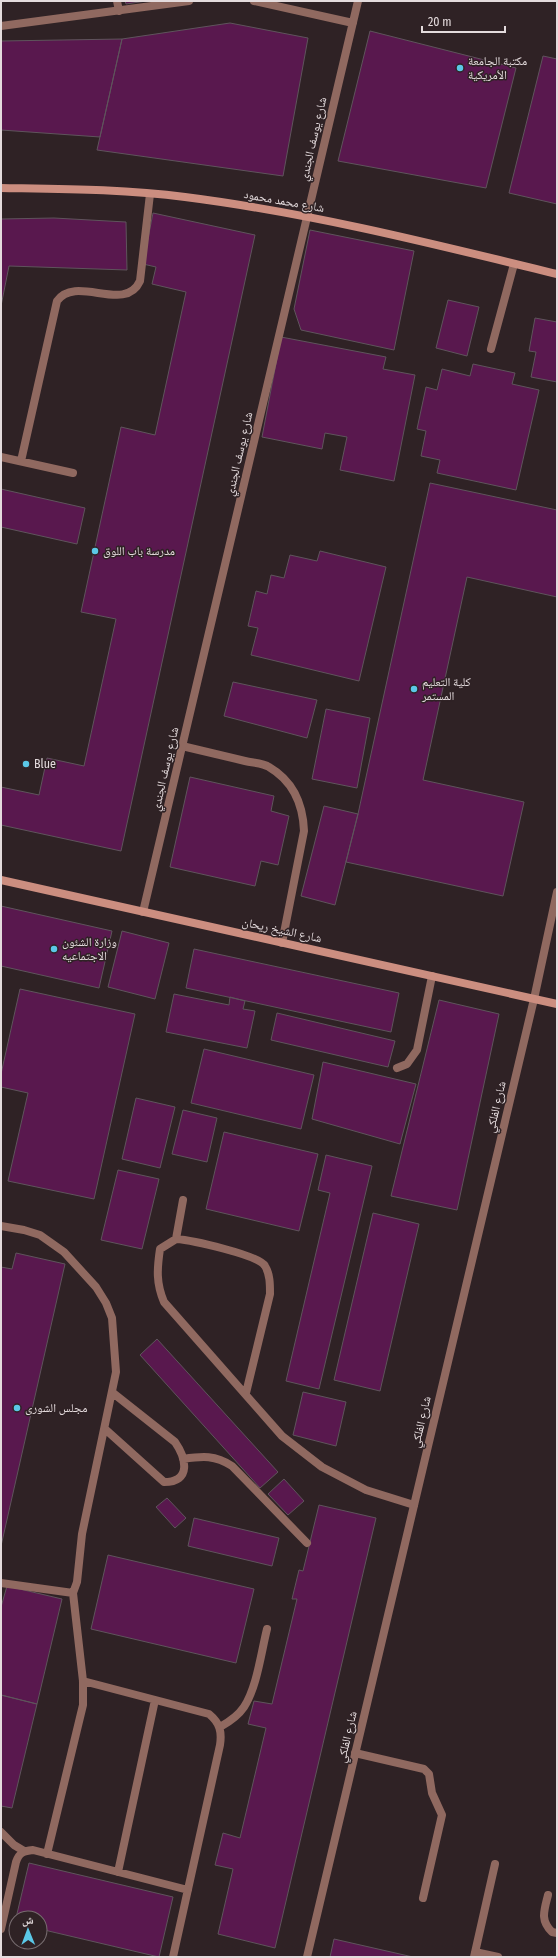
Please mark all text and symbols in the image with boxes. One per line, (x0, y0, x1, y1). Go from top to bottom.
scale bar (422, 8, 505, 34)
text: 20 m (428, 15, 452, 29)
place label: مكتبة الجامعة الأمريكية (468, 54, 527, 82)
marker: مكتبة الجامعة الأمريكية (455, 63, 465, 73)
street label: شارع يوسف الجندي (297, 95, 332, 183)
street label: شارع محمد محمود (242, 187, 325, 216)
street label: شارع يوسف الجندي (223, 410, 258, 498)
place label: مدرسة باب اللوق (103, 544, 175, 558)
marker: مدرسة باب اللوق (90, 546, 100, 556)
place label: كلية التعليم المستمر (421, 675, 471, 703)
marker: كلية التعليم المستمر (409, 684, 419, 694)
street label: شارع يوسف الجندي (149, 725, 184, 813)
place label: Blue (34, 757, 56, 771)
marker: Blue (21, 759, 31, 769)
street label: شارع الشيخ ريحان (241, 915, 323, 946)
place label: وزارة الشئون الاجتماعيه (62, 935, 117, 963)
marker: وزارة الشئون الاجتماعيه (49, 944, 59, 954)
street label: شارع الفلكي (483, 1080, 512, 1135)
street label: شارع الفلكي (408, 1395, 437, 1450)
place label: مجلس الشورى (25, 1401, 87, 1415)
marker: مجلس الشورى (12, 1403, 22, 1413)
street label: شارع الفلكي (334, 1710, 363, 1765)
north arrow (8, 1910, 48, 1950)
text: ش (22, 1914, 34, 1928)

